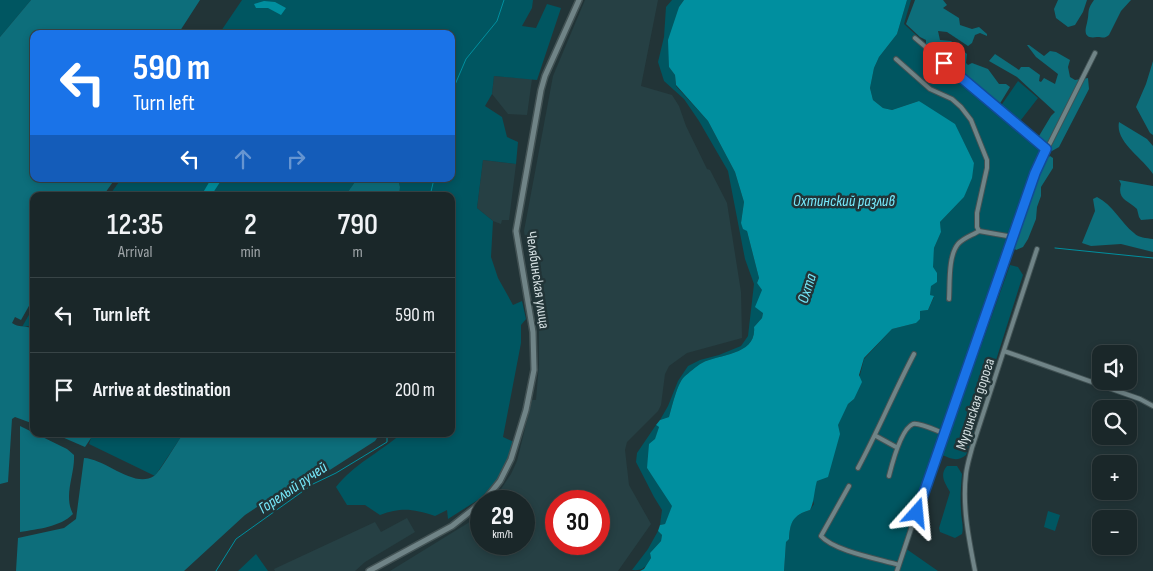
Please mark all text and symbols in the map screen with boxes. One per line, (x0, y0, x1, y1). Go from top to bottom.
pin (923, 42, 965, 84)
text: 590 m (133, 47, 210, 90)
icon: arrive (930, 49, 958, 77)
icon: left (50, 50, 115, 115)
text: Turn left (133, 90, 195, 117)
icon: left (176, 145, 204, 173)
icon: ahead (229, 145, 257, 173)
icon: right (282, 145, 310, 173)
water label: Охтинский разлив (793, 192, 895, 211)
text: 12:35 (107, 207, 163, 243)
text: 2 (244, 207, 257, 243)
text: 790 (338, 207, 378, 243)
street label: Челябинская улица (521, 230, 554, 330)
text: Arrival (118, 243, 152, 262)
text: min (240, 243, 261, 262)
text: m (353, 243, 363, 262)
water label: Охта (794, 271, 821, 306)
icon: left (50, 301, 78, 329)
text: Turn left (93, 304, 150, 327)
text: 590 m (395, 304, 435, 327)
map controls (1092, 345, 1137, 555)
button: sound (1092, 345, 1137, 390)
street label: Муринская дорога (952, 356, 999, 452)
icon: arrive (50, 376, 78, 404)
text: Arrive at destination (93, 379, 231, 402)
text: 200 m (395, 379, 435, 402)
button: search (1092, 400, 1137, 445)
button: + (1092, 455, 1137, 500)
water label: Горелый ручей (255, 458, 331, 518)
position arrow (890, 486, 942, 538)
speed limit sign: 30 (545, 490, 610, 555)
text: 29 (491, 501, 514, 532)
button: − (1092, 510, 1137, 555)
text: km/h (492, 527, 513, 542)

